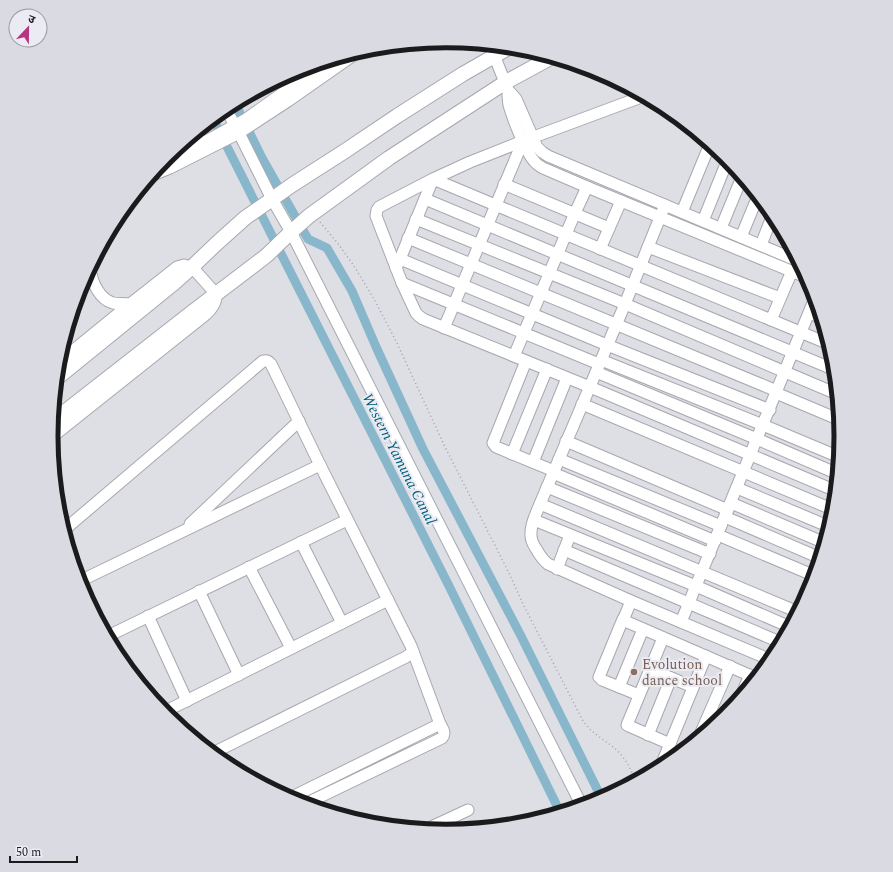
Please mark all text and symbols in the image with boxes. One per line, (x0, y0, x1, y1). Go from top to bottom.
north arrow (8, 8, 48, 48)
text: उ (25, 10, 38, 28)
water label: Western Yamuna Canal (356, 389, 442, 529)
place label: Evolution dance school (642, 654, 722, 691)
marker: Evolution dance school (629, 667, 639, 677)
scale bar (10, 838, 77, 864)
text: 50 m (16, 843, 41, 862)

